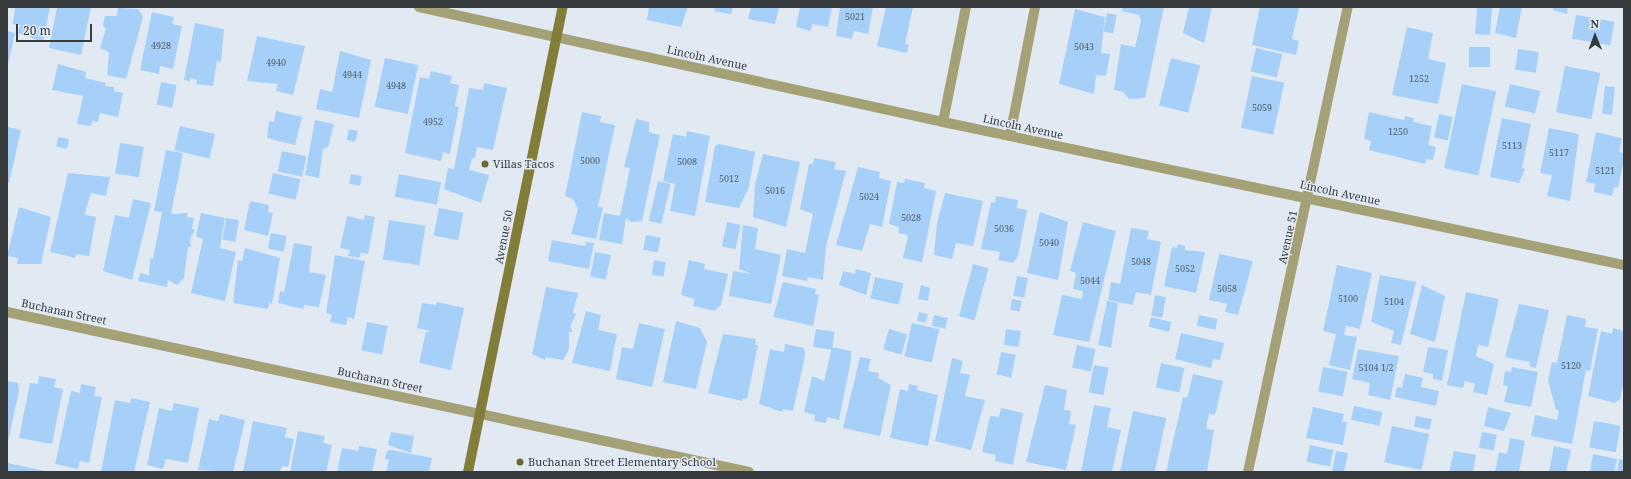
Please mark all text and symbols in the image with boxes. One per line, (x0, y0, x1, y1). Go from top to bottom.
house number: 5021 (845, 12, 865, 22)
scale bar (18, 16, 94, 42)
north arrow (1575, 16, 1615, 56)
text: N (1590, 16, 1599, 31)
text: 20 m (23, 22, 51, 39)
house number: 4928 (151, 41, 171, 51)
house number: 5043 (1074, 42, 1094, 52)
street label: Lincoln Avenue (666, 43, 748, 73)
house number: 4940 (266, 58, 286, 68)
house number: 4944 (342, 70, 362, 80)
house number: 1252 (1409, 74, 1429, 84)
house number: 4948 (386, 81, 406, 91)
house number: 5059 (1252, 103, 1272, 113)
street label: Lincoln Avenue (982, 112, 1064, 142)
house number: 4952 (423, 117, 443, 127)
house number: 1250 (1388, 127, 1408, 137)
house number: 5113 (1502, 141, 1522, 151)
house number: 5117 (1549, 148, 1569, 158)
house number: 5000 (580, 156, 600, 166)
place label: Villas Tacos (493, 157, 554, 171)
house number: 5008 (677, 157, 697, 167)
marker: Villas Tacos (480, 159, 490, 169)
house number: 5121 (1595, 166, 1615, 176)
house number: 5012 (719, 174, 739, 184)
street label: Lincoln Avenue (1299, 178, 1381, 208)
house number: 5016 (765, 186, 785, 196)
house number: 5024 (859, 192, 879, 202)
street label: Avenue 50 (492, 209, 516, 265)
street label: Avenue 51 (1276, 209, 1300, 265)
house number: 5028 (901, 213, 921, 223)
house number: 5036 (994, 224, 1014, 234)
house number: 5040 (1039, 238, 1059, 248)
house number: 5048 (1131, 257, 1151, 267)
house number: 5052 (1175, 264, 1195, 274)
house number: 5044 (1080, 276, 1100, 286)
house number: 5058 (1217, 284, 1237, 294)
house number: 5100 (1338, 294, 1358, 304)
street label: Buchanan Street (20, 297, 108, 327)
house number: 5104 (1384, 297, 1404, 307)
house number: 5120 (1561, 361, 1581, 371)
house number: 5104 1/2 (1358, 363, 1394, 373)
street label: Buchanan Street (336, 365, 424, 395)
place label: Buchanan Street Elementary School (528, 455, 716, 469)
marker: Buchanan Street Elementary School (515, 457, 525, 467)

